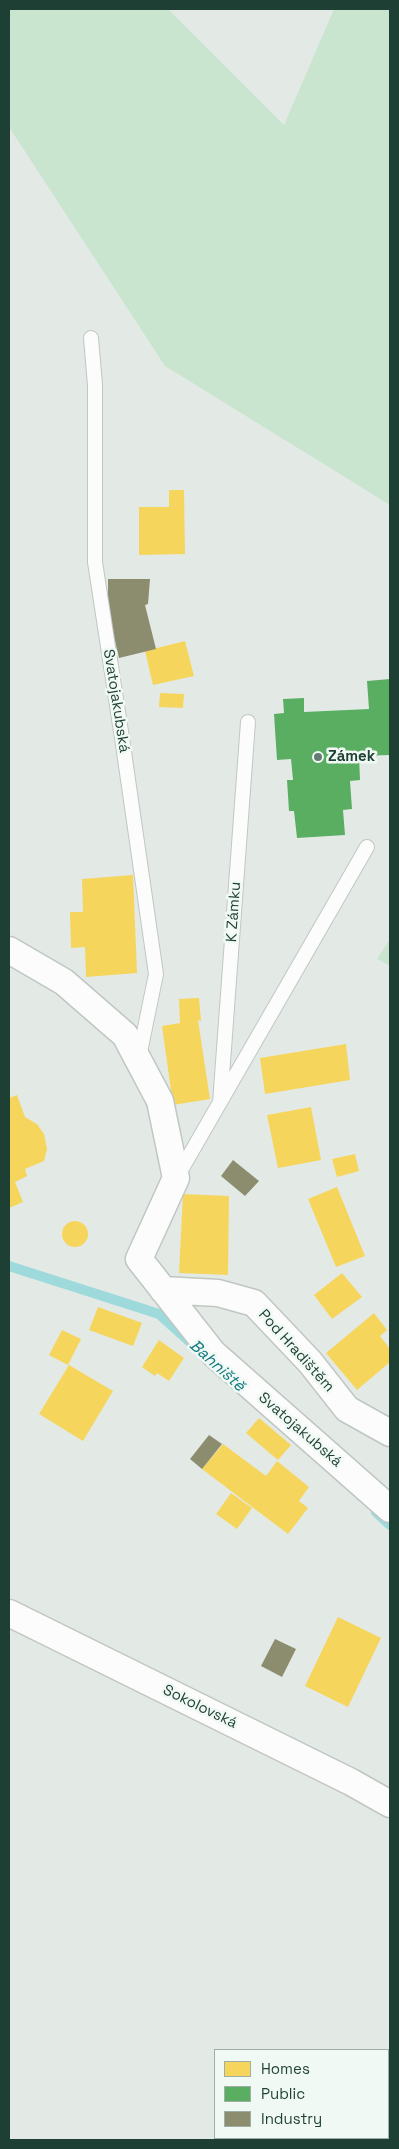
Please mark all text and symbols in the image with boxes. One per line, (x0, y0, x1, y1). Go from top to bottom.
street label: Svatojakubská (99, 648, 133, 754)
place label: Zámek (328, 748, 375, 766)
marker: Zámek (312, 751, 324, 763)
street label: K Zámku (223, 881, 245, 943)
street label: Pod Hradištěm (254, 1306, 338, 1396)
water label: Bahniště (185, 1336, 249, 1396)
street label: Svatojakubská (255, 1389, 345, 1471)
street label: Sokolovská (160, 1681, 240, 1733)
legend (214, 2049, 389, 2139)
text: Homes (261, 2059, 310, 2078)
text: Public (261, 2084, 305, 2103)
text: Industry (261, 2109, 322, 2128)

